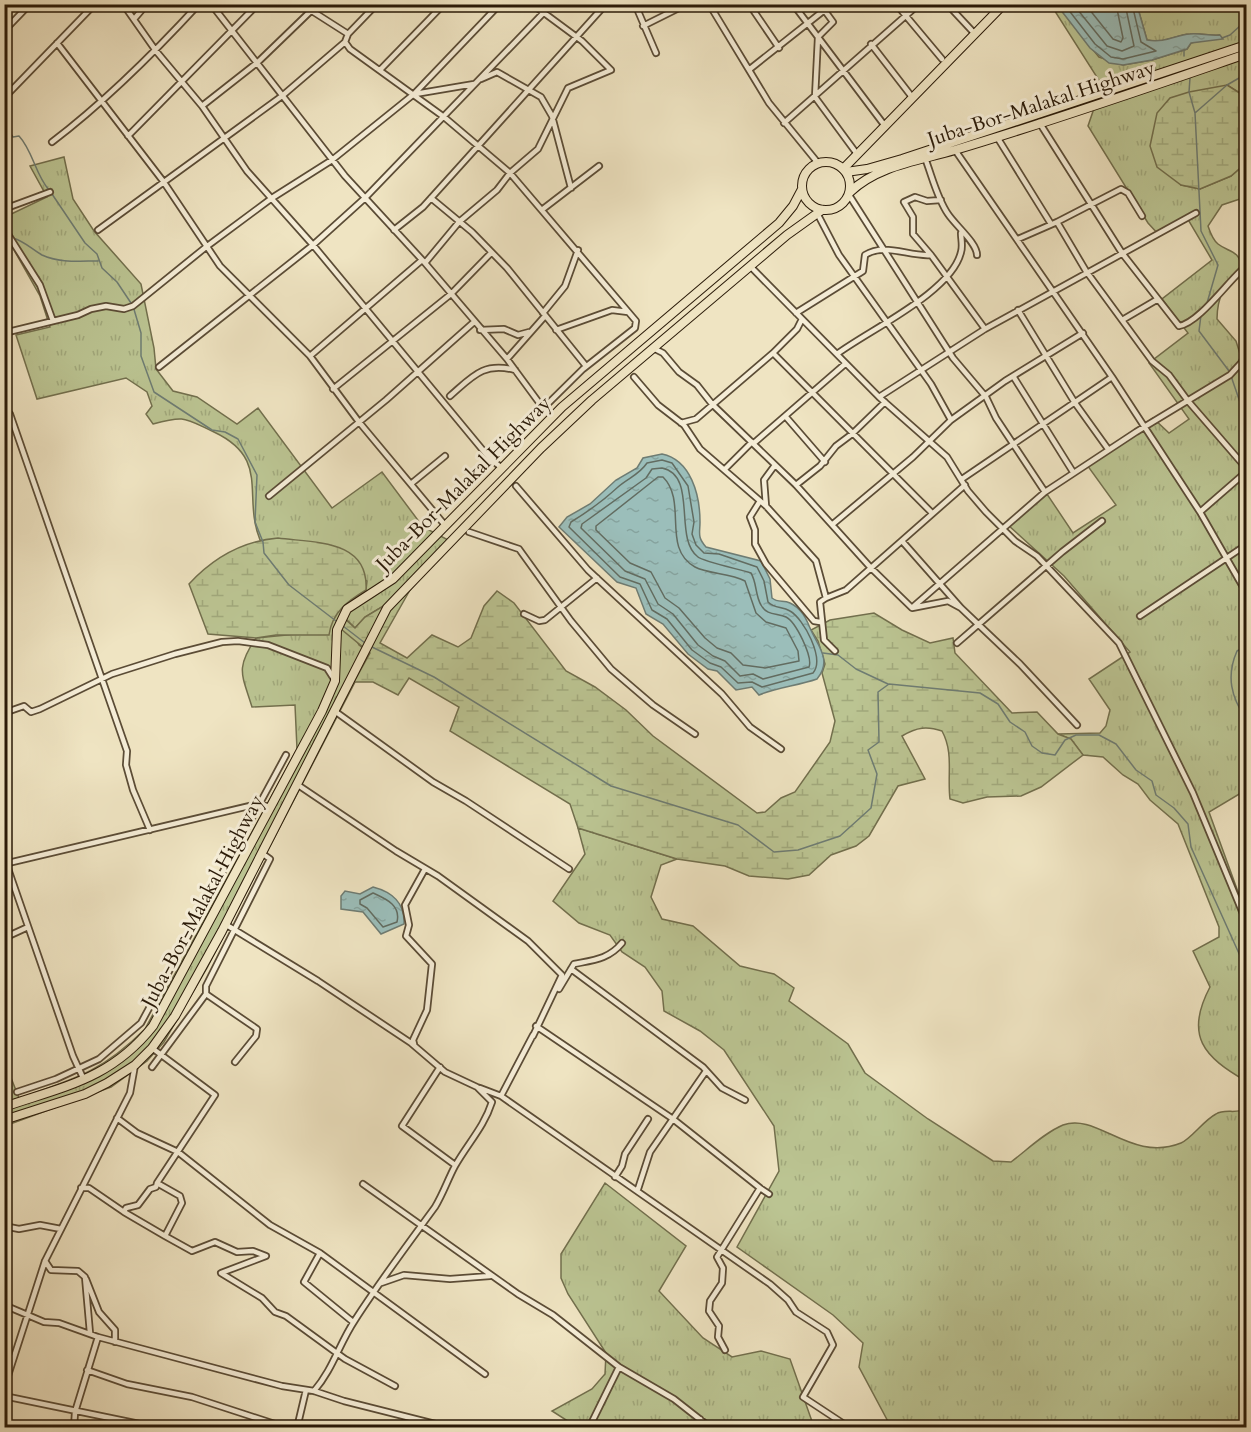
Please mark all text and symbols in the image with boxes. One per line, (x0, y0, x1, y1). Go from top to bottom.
street label: Juba-Bor-Malakal Highway (921, 54, 1159, 154)
street label: Juba-Bor-Malakal Highway (368, 390, 557, 579)
street label: Juba-Bor-Malakal Highway (133, 790, 270, 1015)

